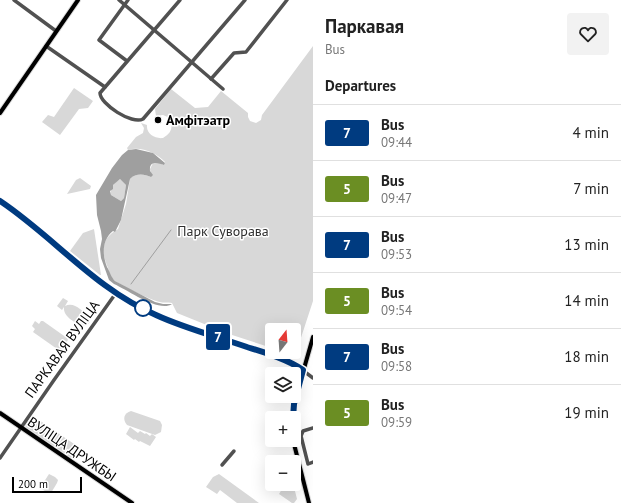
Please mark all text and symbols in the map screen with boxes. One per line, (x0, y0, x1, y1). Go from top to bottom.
button: heart (567, 13, 609, 55)
text: Паркавая (325, 14, 404, 38)
text: Bus (325, 41, 345, 58)
text: Departures (325, 76, 396, 95)
place label: Амфітэатр (166, 111, 230, 129)
marker: Амфітэатр (153, 115, 163, 125)
text: Bus (381, 115, 404, 134)
text: 4 min (572, 123, 609, 142)
text: 7 (343, 124, 351, 142)
text: 09:44 (381, 134, 412, 151)
text: Bus (381, 171, 404, 190)
text: 7 min (573, 179, 609, 198)
text: 5 (343, 180, 351, 198)
text: 09:47 (381, 190, 412, 207)
park label: Парк Суворава (177, 222, 269, 240)
text: Bus (381, 227, 404, 246)
text: 13 min (564, 235, 609, 254)
text: 7 (343, 236, 351, 254)
text: 09:53 (381, 246, 412, 263)
text: Bus (381, 283, 404, 302)
text: 14 min (564, 291, 609, 310)
text: 5 (343, 292, 351, 310)
street label: ПАРКАВАЯ ВУЛІЦА (21, 296, 104, 401)
unlabelled marker (134, 299, 152, 317)
text: 09:54 (381, 302, 412, 319)
north arrow (265, 323, 301, 359)
map controls (265, 323, 301, 491)
line badge: 7 (205, 324, 231, 350)
text: 7 (214, 328, 222, 346)
text: Bus (381, 339, 404, 358)
text: 18 min (564, 347, 609, 366)
text: 7 (343, 348, 351, 366)
text: 09:58 (381, 358, 412, 375)
button: layers (265, 367, 301, 403)
text: Bus (381, 395, 404, 414)
text: 19 min (564, 403, 609, 422)
text: 5 (343, 404, 351, 422)
button: + (265, 411, 301, 447)
street label: ВУЛІЦА ДРУЖБЫ (24, 413, 120, 485)
text: 09:59 (381, 414, 412, 431)
button: − (265, 455, 301, 491)
scale bar (12, 475, 82, 494)
text: 200 m (18, 477, 48, 491)

